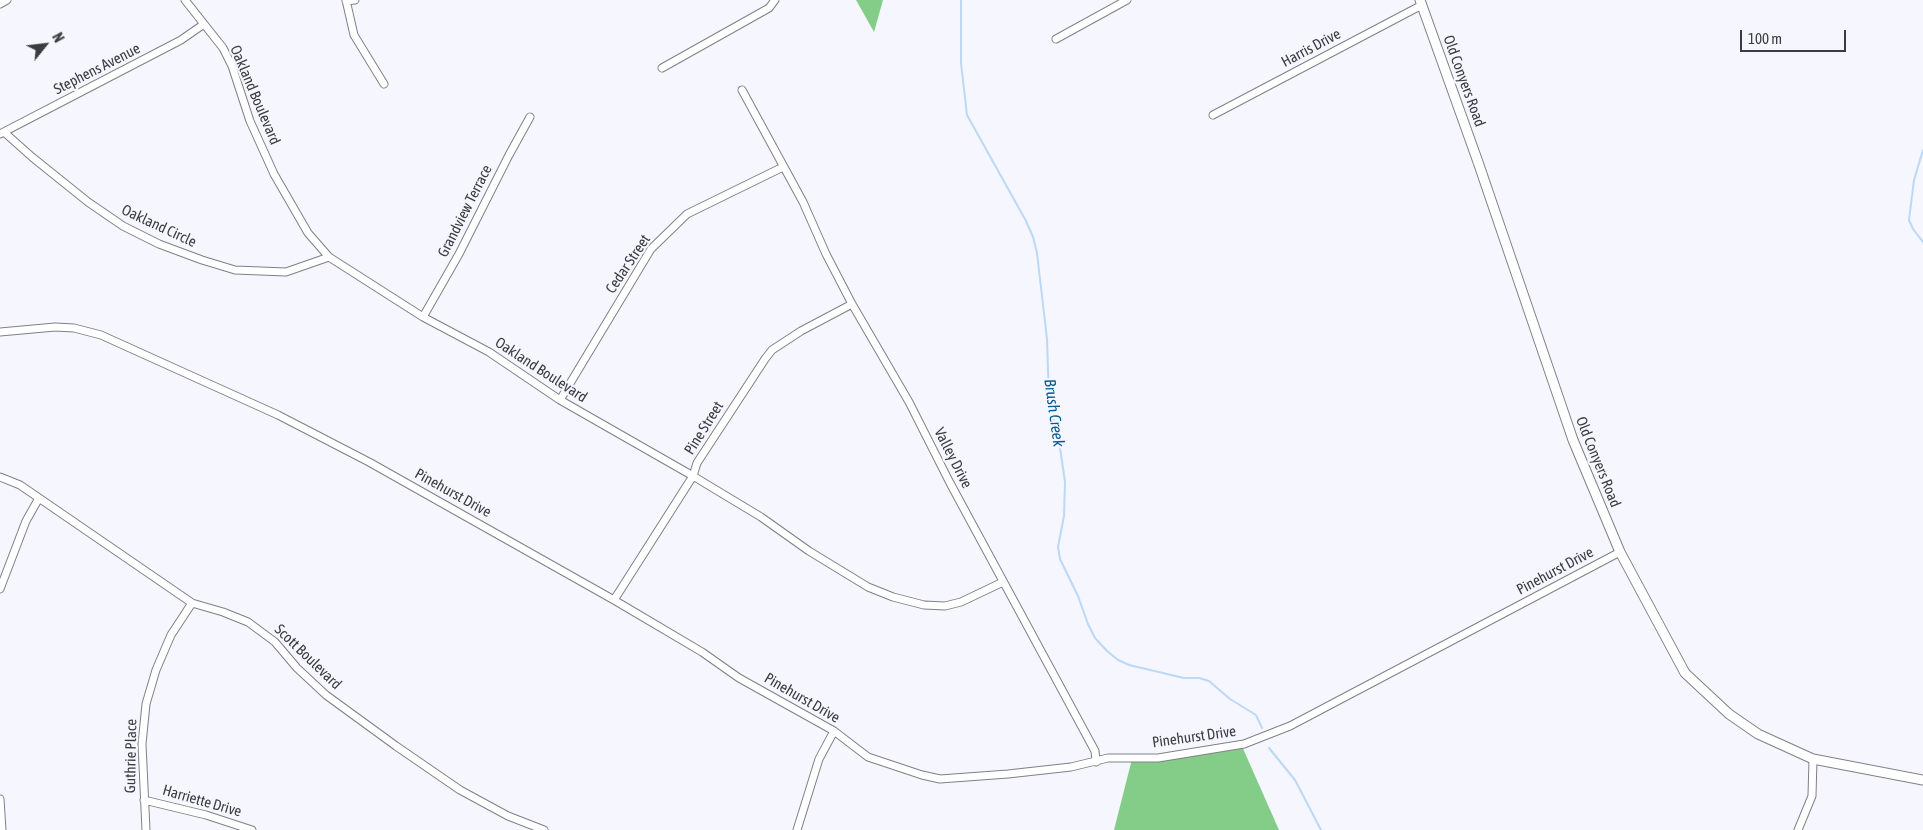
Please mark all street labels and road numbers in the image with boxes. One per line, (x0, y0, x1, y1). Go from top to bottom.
street label: Harris Drive (1278, 25, 1344, 71)
street label: Old Conyers Road (1439, 33, 1489, 129)
street label: Stephens Avenue (51, 40, 143, 98)
street label: Oakland Boulevard (226, 43, 284, 147)
street label: Grandview Terrace (434, 162, 496, 260)
street label: Oakland Circle (119, 201, 199, 251)
street label: Cedar Street (602, 231, 654, 297)
street label: Oakland Boulevard (492, 334, 590, 406)
street label: Pine Street (681, 398, 727, 458)
street label: Old Conyers Road (1572, 414, 1624, 510)
street label: Valley Drive (930, 425, 976, 491)
street label: Pinehurst Drive (412, 465, 494, 521)
street label: Pinehurst Drive (1514, 543, 1596, 599)
street label: Scott Boulevard (271, 621, 345, 693)
street label: Pinehurst Drive (761, 669, 843, 727)
street label: Guthrie Place (121, 719, 141, 793)
street label: Pinehurst Drive (1151, 722, 1237, 752)
street label: Harriette Drive (160, 781, 244, 821)

